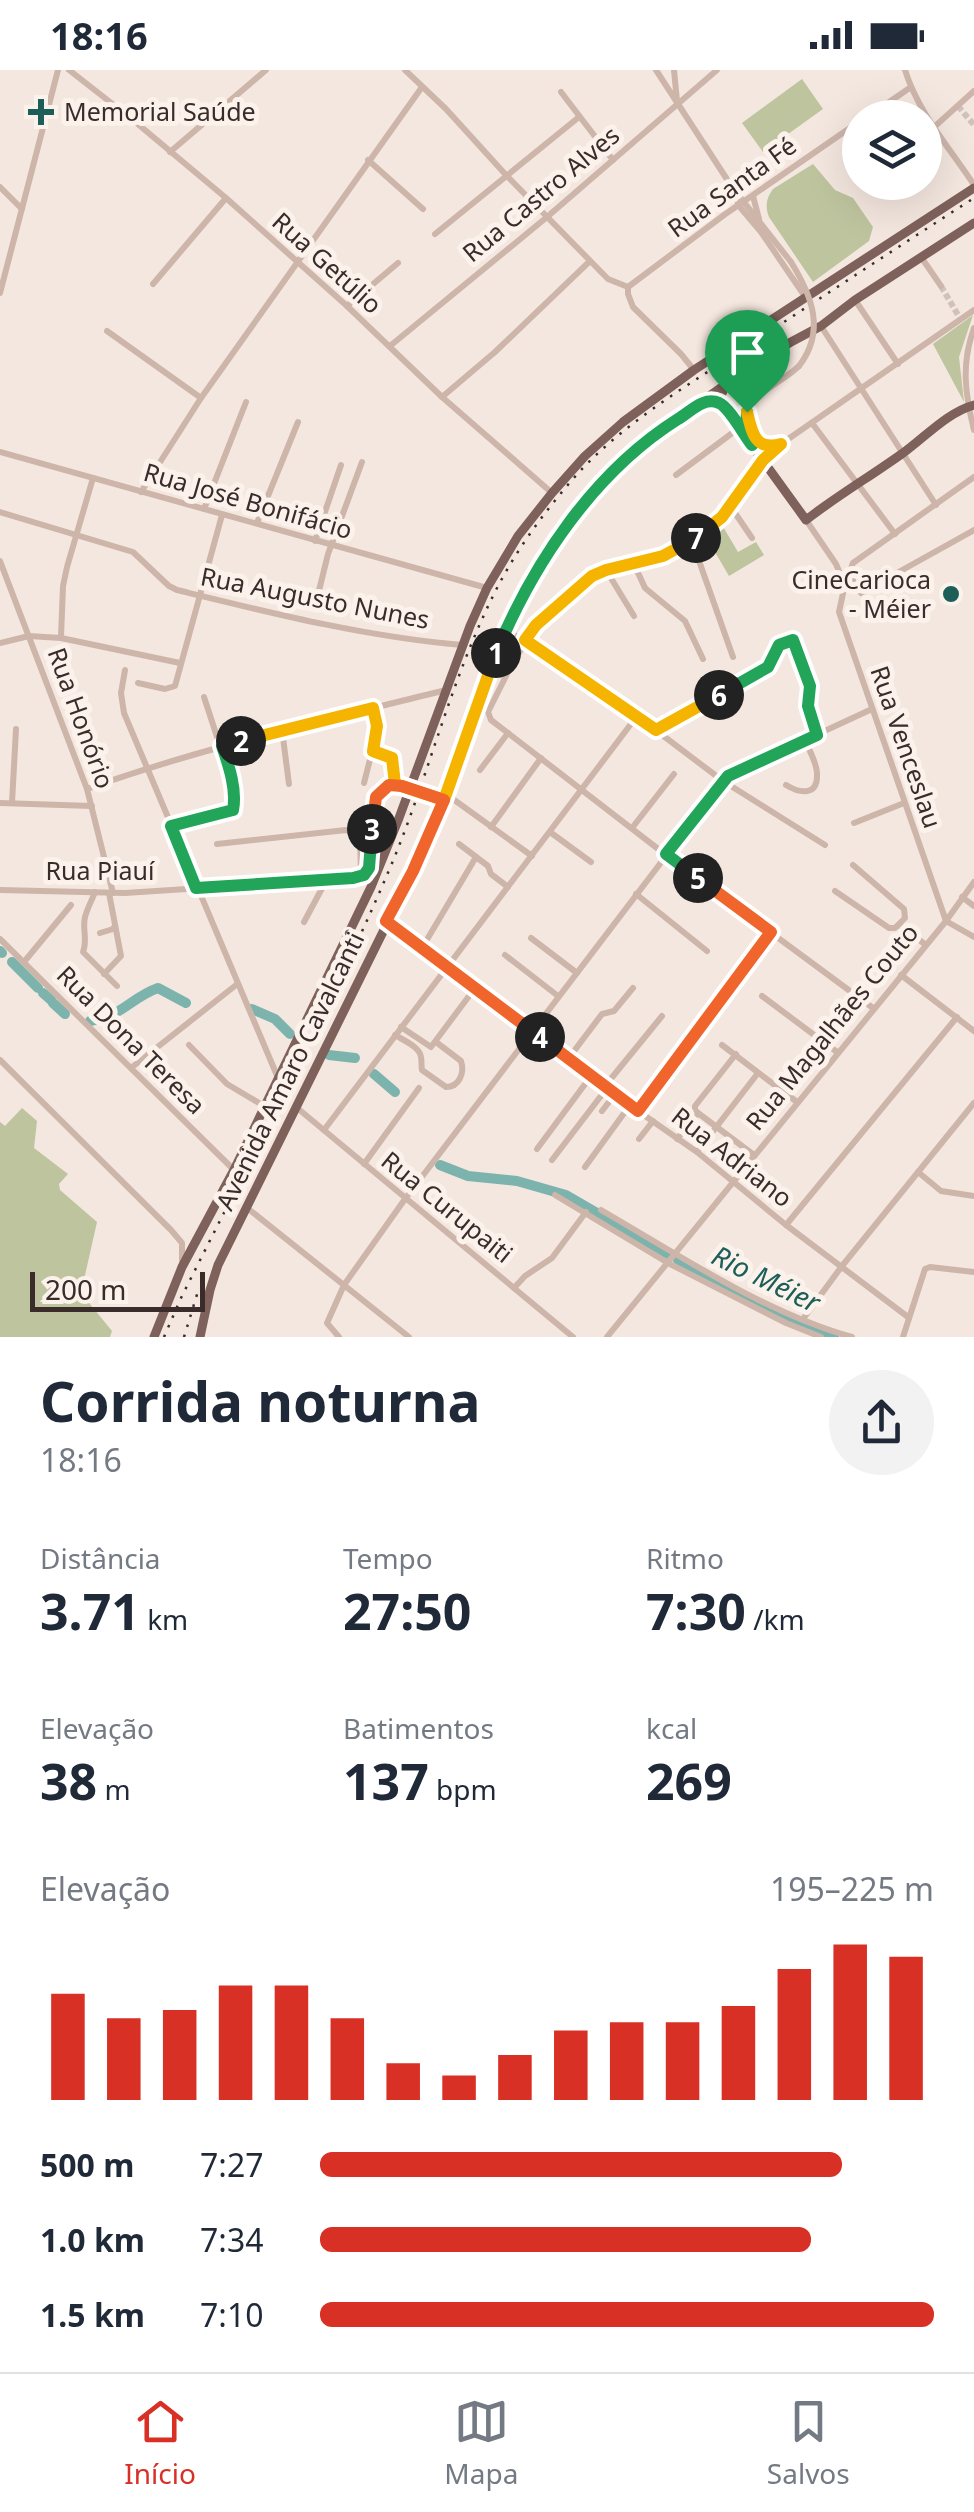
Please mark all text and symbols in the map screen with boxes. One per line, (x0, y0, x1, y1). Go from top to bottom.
text: 18:16 (50, 9, 148, 61)
place label: Memorial Saúde (64, 94, 256, 128)
marker: Memorial Saúde (28, 99, 54, 125)
map controls (842, 100, 942, 200)
button: layers (842, 100, 942, 200)
street label: Rua Castro Alves (455, 118, 626, 269)
street label: Rua Santa Fé (660, 128, 803, 244)
street label: Rua Getúlio (266, 204, 390, 321)
pin (705, 310, 790, 413)
icon: arrive (720, 325, 775, 380)
street label: Rua José Bonifácio (140, 454, 357, 546)
pin: 7 (671, 513, 721, 563)
text: 7 (688, 519, 704, 557)
street label: Rua Augusto Nunes (198, 558, 432, 636)
place label: CineCarioca - Méier (791, 562, 931, 625)
marker: CineCarioca - Méier (940, 583, 962, 605)
pin: 1 (471, 628, 521, 678)
text: 1 (488, 634, 504, 672)
street label: Rua Honório (41, 642, 123, 793)
street label: Rua Venceslau (863, 661, 951, 832)
pin: 6 (694, 670, 744, 720)
text: 6 (711, 676, 727, 714)
pin: 2 (216, 716, 266, 766)
text: 2 (233, 722, 249, 760)
pin: 3 (347, 804, 397, 854)
text: 3 (364, 810, 380, 848)
street label: Rua Piauí (45, 853, 155, 887)
pin: 5 (673, 853, 723, 903)
text: 5 (690, 859, 706, 897)
street label: Rua Magalhães Couto (737, 916, 925, 1137)
street label: Avenida Amaro Cavalcanti (207, 926, 371, 1215)
street label: Rua Dona Teresa (50, 958, 213, 1121)
pin: 4 (515, 1012, 565, 1062)
text: 4 (532, 1018, 548, 1056)
street label: Rua Adriano (665, 1098, 800, 1214)
street label: Rua Curupaiti (375, 1143, 520, 1270)
water label: Rio Méier (706, 1236, 829, 1321)
scale bar (30, 1267, 205, 1312)
text: 200 m (45, 1270, 127, 1308)
text: Corrida noturna (40, 1363, 480, 1438)
button: share (829, 1370, 934, 1475)
text: 18:16 (40, 1438, 122, 1481)
text: Distância (40, 1539, 161, 1577)
text: Tempo (343, 1539, 433, 1577)
text: Ritmo (646, 1539, 724, 1577)
text: 3.71 (40, 1577, 140, 1645)
text: 27:50 (343, 1577, 471, 1645)
text: 7:30 (646, 1577, 746, 1645)
text: km (140, 1600, 188, 1638)
text: /km (746, 1600, 805, 1638)
text: Elevação (40, 1709, 154, 1747)
text: Batimentos (343, 1709, 494, 1747)
text: kcal (646, 1709, 697, 1747)
text: 38 (40, 1747, 97, 1815)
text: 137 (343, 1747, 429, 1815)
text: 269 (646, 1747, 732, 1815)
text: m (97, 1770, 131, 1808)
text: bpm (429, 1770, 497, 1808)
text: Elevação (40, 1867, 170, 1910)
text: 195–225 m (770, 1867, 934, 1910)
text: 500 m (40, 2143, 134, 2186)
text: 7:27 (200, 2143, 264, 2186)
text: 1.0 km (40, 2218, 145, 2261)
text: 7:34 (200, 2218, 264, 2261)
text: 1.5 km (40, 2293, 145, 2336)
text: 7:10 (200, 2293, 264, 2336)
tab: Início (124, 2394, 196, 2492)
tab: Mapa (444, 2394, 518, 2492)
tab: Salvos (767, 2394, 850, 2492)

